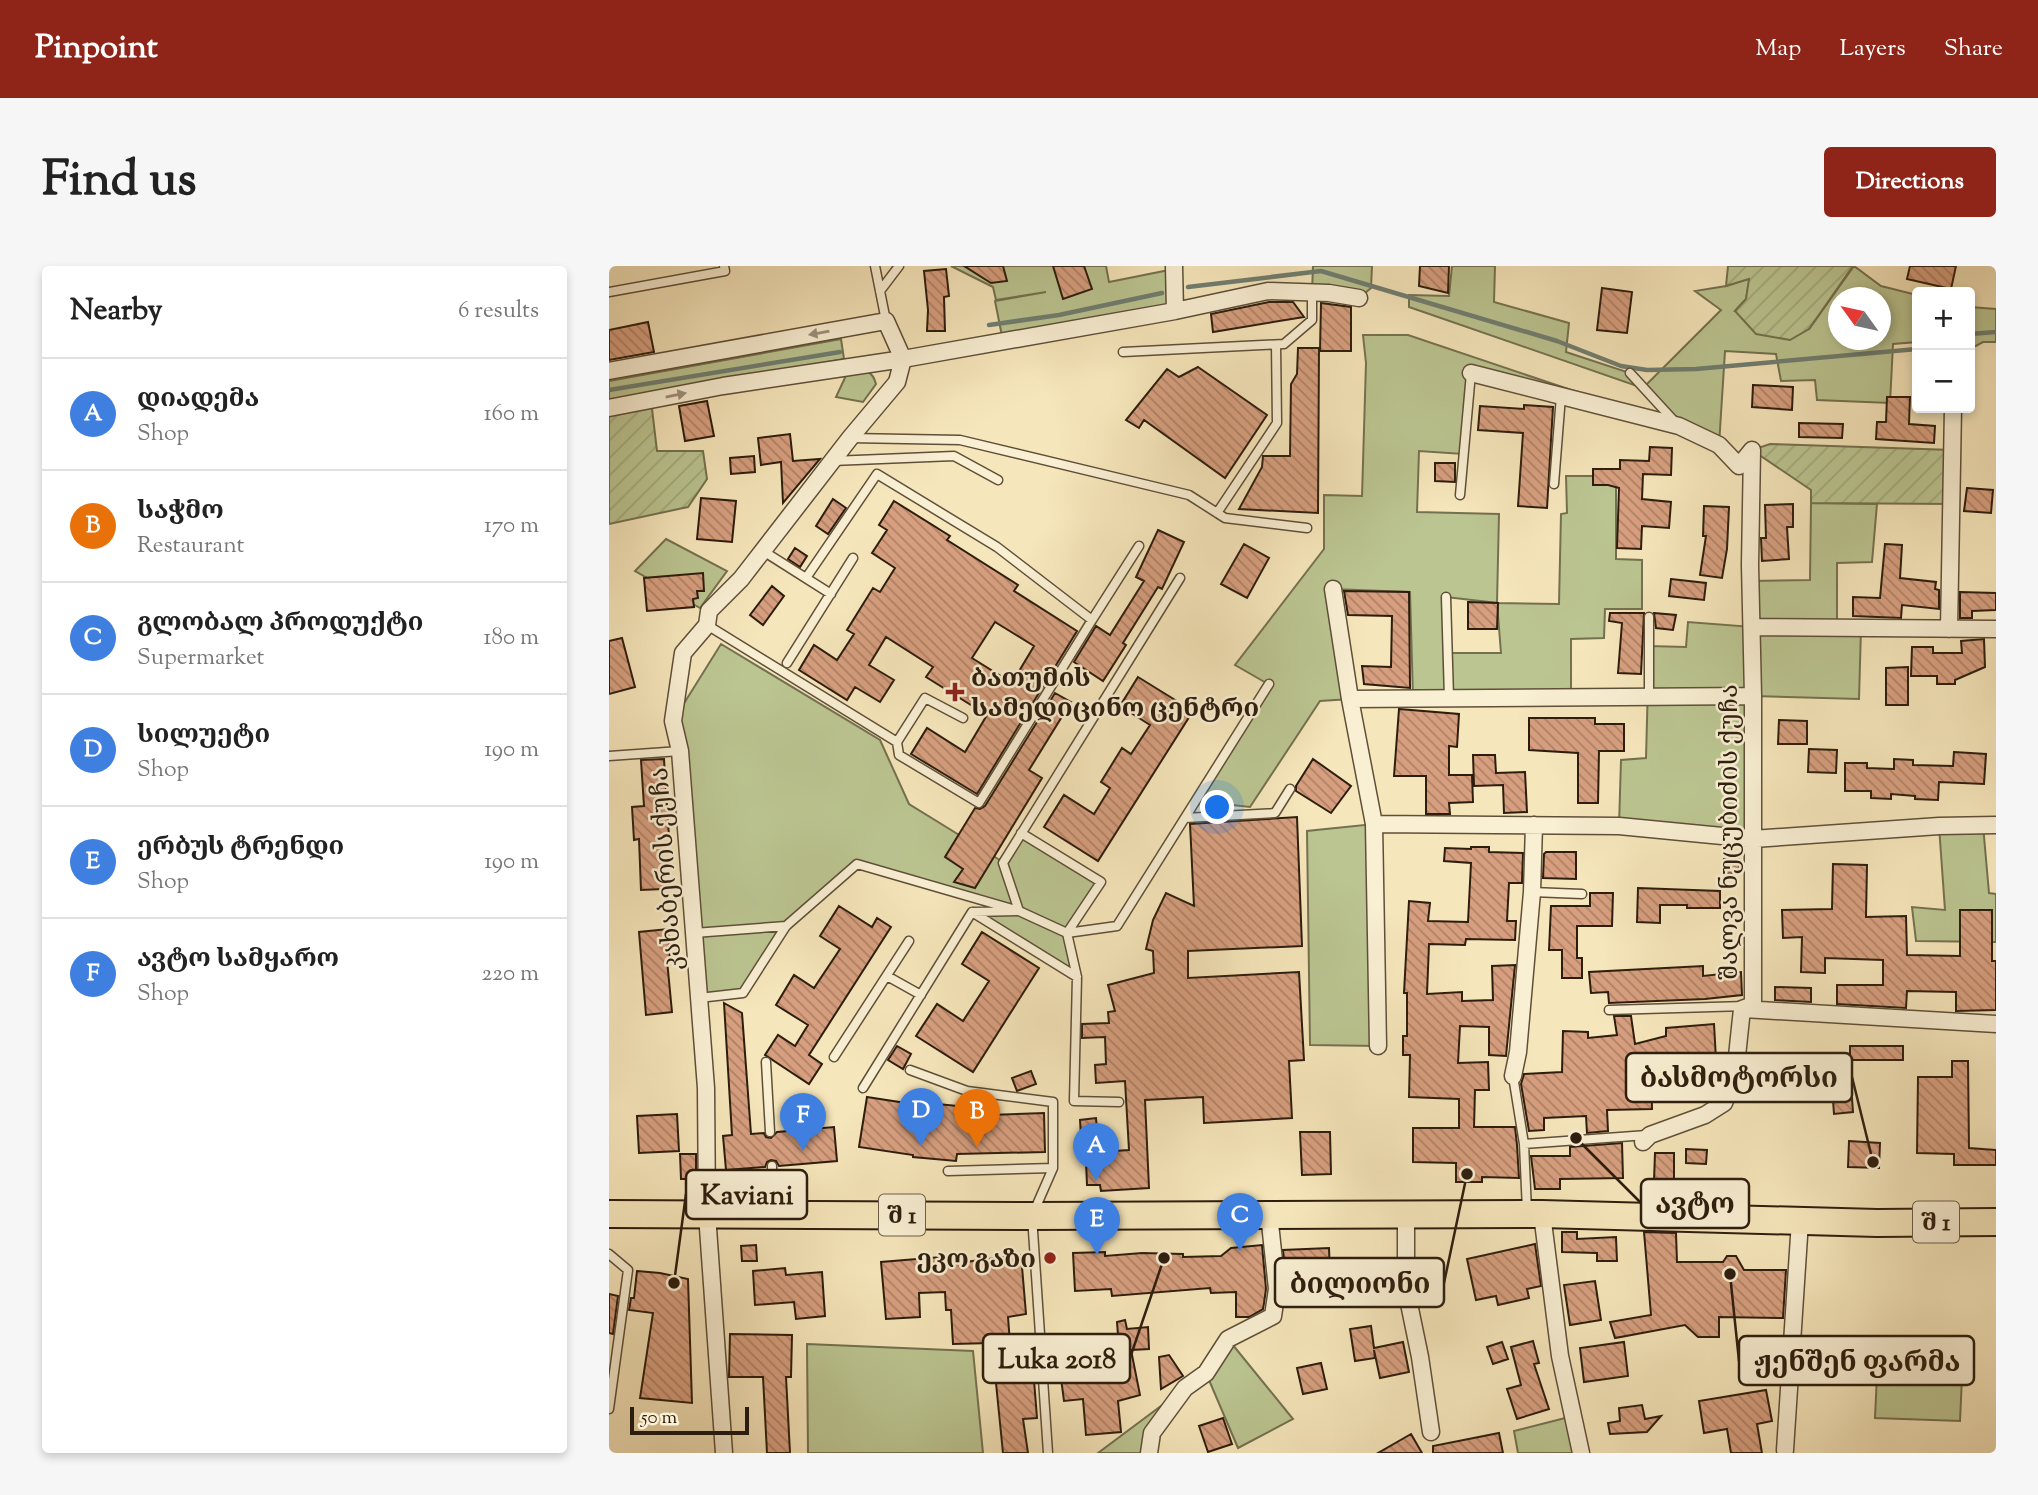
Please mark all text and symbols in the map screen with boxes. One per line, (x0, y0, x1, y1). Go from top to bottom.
text: Pinpoint (35, 25, 158, 73)
text: Map (1755, 32, 1801, 66)
text: Layers (1839, 32, 1906, 66)
text: Share (1944, 32, 2003, 66)
text: Find us (42, 147, 196, 217)
button: Directions (1824, 147, 1996, 217)
north arrow (1828, 287, 1891, 350)
map controls (1912, 287, 1975, 413)
button: + (1912, 287, 1975, 350)
text: Nearby (70, 290, 162, 333)
text: 6 results (458, 295, 539, 328)
one-way arrow (808, 328, 830, 339)
button: − (1912, 350, 1975, 413)
text: დიადემა (137, 381, 259, 418)
one-way arrow (665, 389, 687, 400)
text: A (84, 398, 102, 431)
text: 160 m (484, 398, 539, 431)
text: Shop (137, 418, 189, 451)
text: საჭმო (137, 493, 224, 530)
text: B (86, 510, 100, 543)
text: 170 m (484, 510, 539, 543)
text: Restaurant (137, 530, 244, 563)
text: გლობალ პროდუქტი (137, 605, 424, 642)
text: C (84, 622, 102, 655)
text: 180 m (484, 622, 539, 655)
text: Supermarket (137, 642, 264, 675)
place label: ბათუმის სამედიცინო ცენტრი (971, 661, 1259, 728)
marker: ბათუმის სამედიცინო ცენტრი (945, 682, 965, 702)
street label: შალვა ნუცუბიძის ქუჩა (1712, 684, 1749, 980)
text: სილუეტი (137, 717, 270, 754)
text: D (84, 734, 102, 767)
text: 190 m (484, 734, 539, 767)
text: Shop (137, 754, 189, 787)
street label: კახაბერის ქუჩა (642, 766, 693, 972)
your location (1200, 790, 1234, 824)
text: ერბუს ტრენდი (137, 829, 344, 866)
text: E (86, 846, 100, 879)
text: 190 m (484, 846, 539, 879)
text: Shop (137, 866, 189, 899)
text: ავტო სამყარო (137, 941, 339, 978)
text: F (87, 958, 99, 991)
text: 220 m (481, 958, 539, 991)
text: Shop (137, 978, 189, 1011)
callout: ბასმოტორსი (1626, 1053, 1852, 1102)
text: ბასმოტორსი (1640, 1060, 1838, 1100)
pin: D (898, 1088, 944, 1146)
pin: B (954, 1089, 1000, 1147)
pin: F (780, 1093, 826, 1151)
pin: A (1073, 1123, 1119, 1181)
callout: Kaviani (686, 1170, 807, 1219)
text: Kaviani (701, 1177, 793, 1217)
callout: ავტო (1641, 1179, 1749, 1228)
text: ავტო (1655, 1186, 1735, 1226)
pin: C (1217, 1193, 1263, 1251)
road number: შ 1 (879, 1195, 925, 1236)
pin: E (1074, 1197, 1120, 1255)
road number: შ 1 (1913, 1202, 1959, 1242)
place label: ეკო გაზი (916, 1242, 1036, 1279)
marker: ეკო გაზი (1042, 1250, 1058, 1266)
callout: ბილიონი (1275, 1258, 1444, 1307)
text: ბილიონი (1290, 1266, 1430, 1306)
callout: Luka 2018 (983, 1334, 1130, 1383)
callout: ჟენშენ ფარმა (1739, 1336, 1974, 1385)
text: Luka 2018 (998, 1341, 1116, 1381)
text: ჟენშენ ფარმა (1753, 1344, 1961, 1384)
scale bar (630, 1404, 749, 1436)
text: 50 m (641, 1405, 677, 1432)

